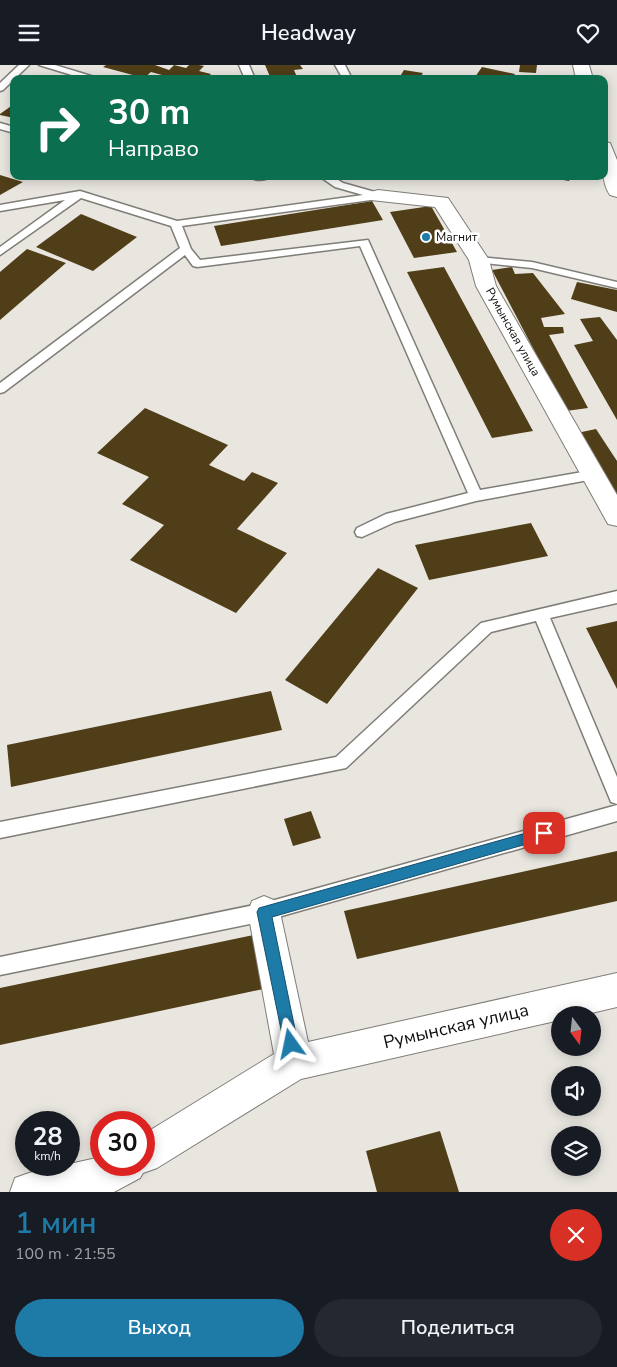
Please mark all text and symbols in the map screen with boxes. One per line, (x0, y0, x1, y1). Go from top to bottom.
text: Headway (261, 18, 356, 48)
icon: menu (15, 19, 43, 47)
icon: heart (574, 19, 602, 47)
text: 30 m (108, 89, 190, 136)
icon: right (25, 95, 90, 160)
text: Направо (108, 134, 199, 164)
place label: Магнит (436, 229, 478, 245)
marker: Магнит (420, 231, 432, 243)
street label: Румынская улица (482, 285, 544, 379)
pin (523, 812, 565, 854)
icon: arrive (530, 819, 558, 847)
street label: Румынская улица (381, 998, 531, 1054)
north arrow (551, 1006, 601, 1056)
map controls (551, 1006, 601, 1176)
position arrow (264, 1017, 316, 1069)
button: sound (551, 1066, 601, 1116)
speed limit sign: 30 (90, 1111, 155, 1176)
text: 28 (32, 1120, 63, 1154)
button: layers (551, 1126, 601, 1176)
text: km/h (34, 1148, 61, 1164)
text: 1 мин (15, 1203, 97, 1244)
button: close (550, 1209, 602, 1261)
text: 100 m · 21:55 (15, 1243, 116, 1265)
button: Выход (15, 1299, 304, 1357)
button: Поделиться (314, 1299, 602, 1357)

